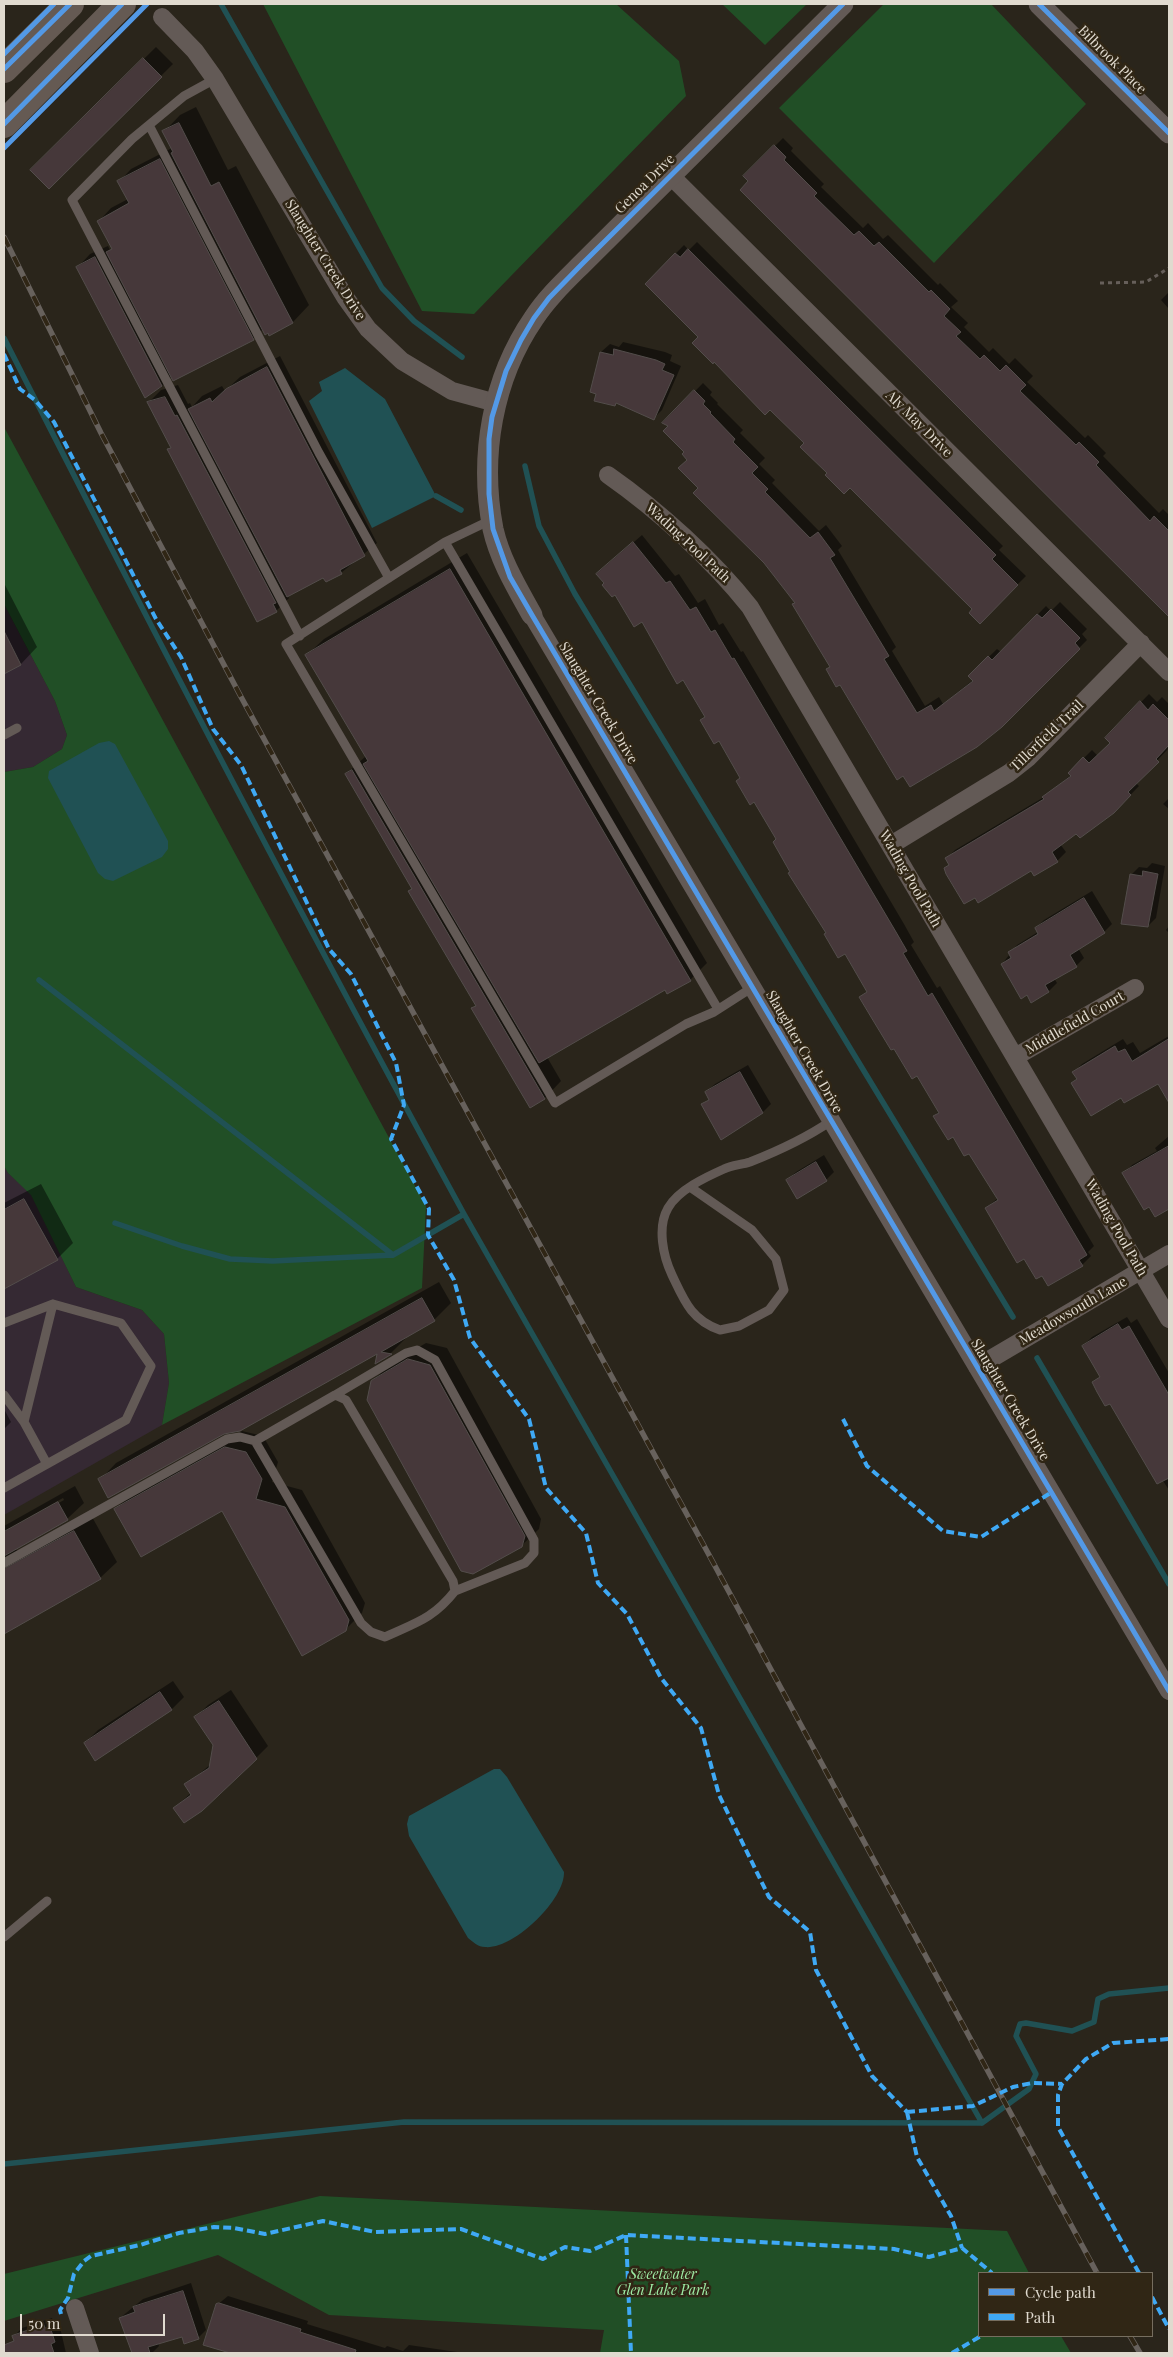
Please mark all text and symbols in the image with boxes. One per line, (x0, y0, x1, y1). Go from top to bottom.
street label: Bilbrook Place (1074, 22, 1150, 98)
street label: Genoa Drive (612, 151, 678, 217)
street label: Slaughter Creek Drive (281, 197, 369, 323)
street label: Aly May Drive (882, 387, 956, 461)
street label: Wading Pool Path (642, 500, 734, 586)
street label: Slaughter Creek Drive (555, 639, 641, 767)
street label: Tillerfield Trail (1007, 697, 1087, 775)
street label: Wading Pool Path (875, 827, 945, 931)
street label: Slaughter Creek Drive (762, 988, 846, 1116)
street label: Middlefield Court (1023, 988, 1127, 1058)
street label: Wading Pool Path (1081, 1176, 1151, 1280)
street label: Meadowsouth Lane (1016, 1273, 1130, 1349)
street label: Slaughter Creek Drive (967, 1336, 1053, 1464)
park label: Sweetwater Glen Lake Park (617, 2267, 709, 2300)
legend (978, 2272, 1153, 2337)
text: Cycle path (1025, 2282, 1096, 2302)
scale bar (22, 2304, 168, 2336)
text: Path (1025, 2307, 1055, 2327)
text: 50 m (28, 2313, 60, 2333)

